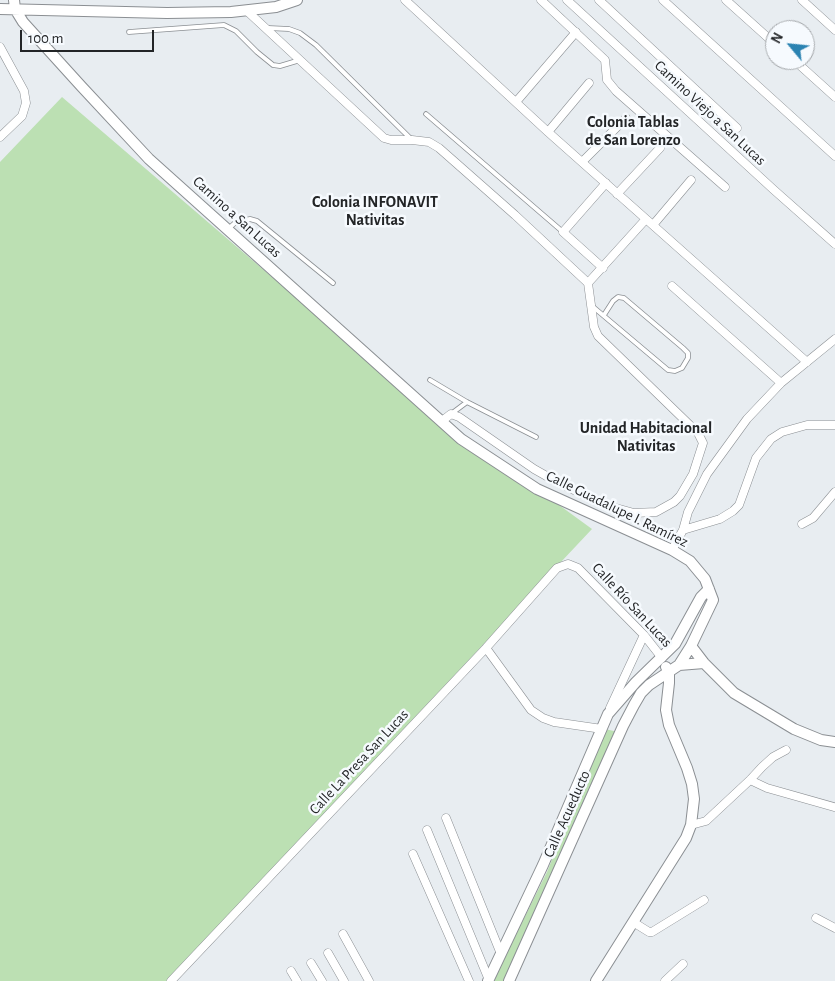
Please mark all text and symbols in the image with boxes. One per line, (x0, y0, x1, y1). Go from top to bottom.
scale bar (22, 20, 156, 52)
north arrow (765, 20, 815, 70)
text: 100 m (28, 31, 63, 46)
text: N (769, 31, 786, 46)
street label: Camino Viejo a San Lucas (651, 57, 769, 169)
district label: Colonia Tablas de San Lorenzo (585, 112, 681, 150)
street label: Camino a San Lucas (189, 173, 285, 261)
district label: Colonia INFONAVIT Nativitas (312, 192, 438, 230)
district label: Unidad Habitacional Nativitas (580, 418, 712, 456)
street label: Calle Guadalupe I. Ramírez (543, 467, 691, 551)
street label: Calle Río San Lucas (588, 559, 676, 651)
street label: Calle La Presa San Lucas (306, 706, 412, 818)
street label: Calle Acueducto (540, 768, 594, 860)

